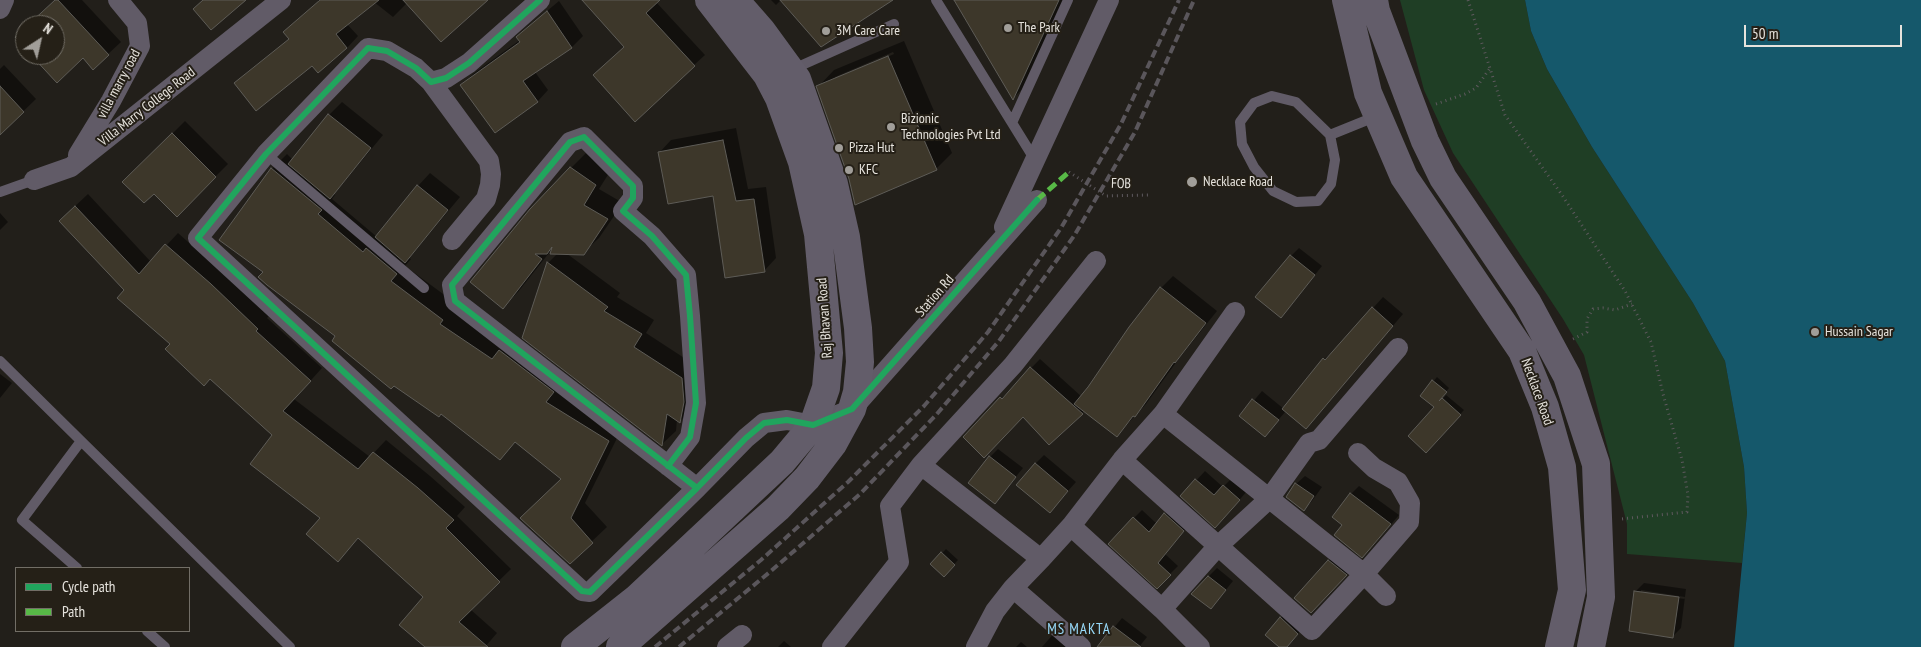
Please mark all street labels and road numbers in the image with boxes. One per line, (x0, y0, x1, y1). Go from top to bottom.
street label: villa marry road (94, 47, 144, 121)
street label: Villa Marry College Road (95, 64, 199, 150)
street label: FOB (1111, 175, 1131, 193)
street label: Station Rd (912, 272, 958, 320)
street label: Raj Bhavan Road (814, 277, 836, 359)
street label: Necklace Road (1517, 356, 1557, 428)

